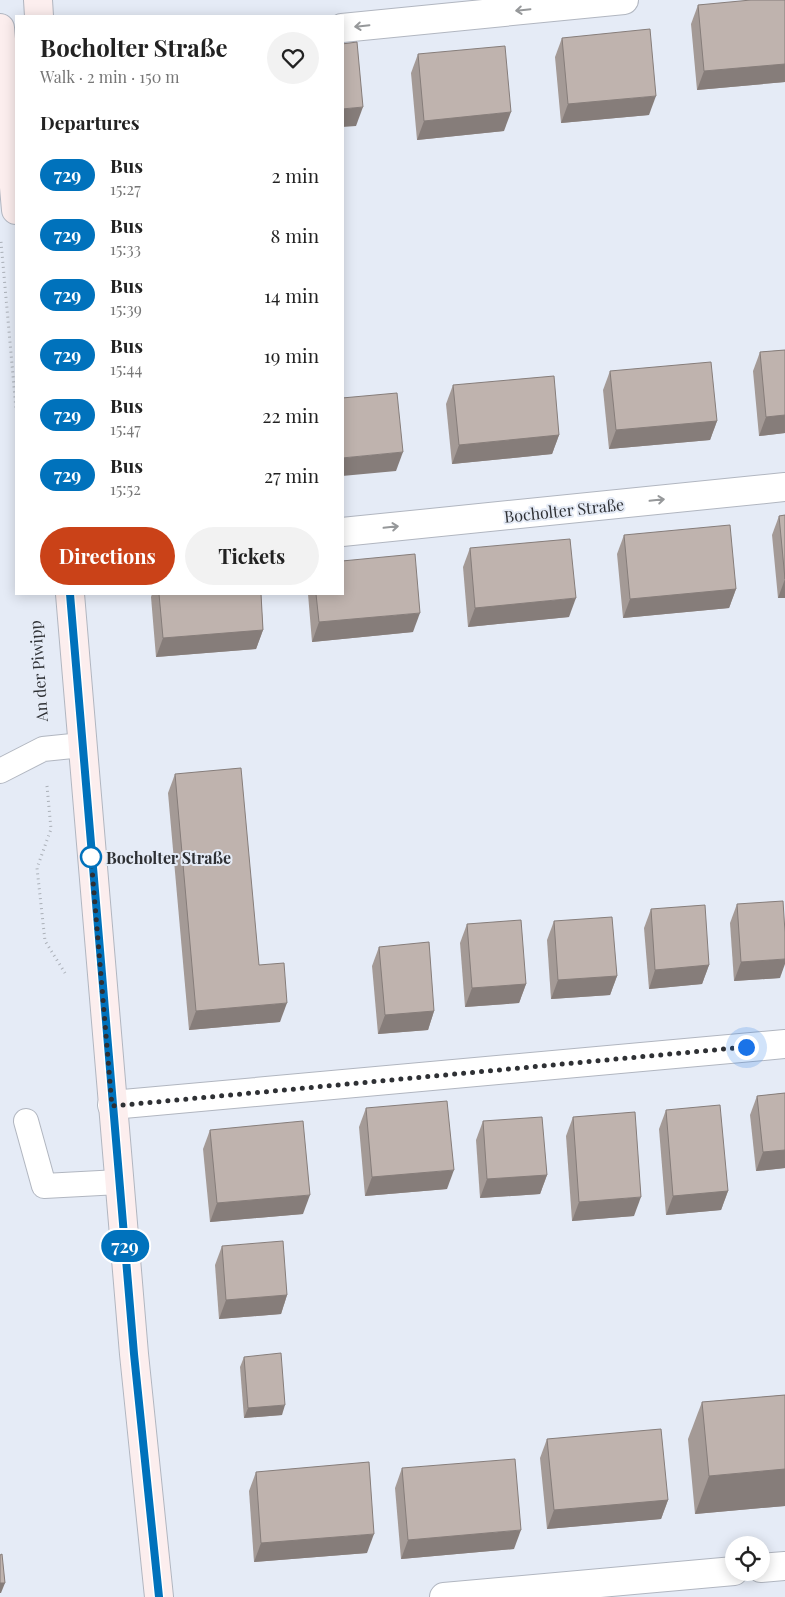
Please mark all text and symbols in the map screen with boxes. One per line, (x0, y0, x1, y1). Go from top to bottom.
one-way arrow (516, 5, 532, 15)
one-way arrow (354, 21, 370, 31)
text: Bocholter Straße (40, 31, 228, 63)
button: heart (267, 32, 319, 84)
text: Walk · 2 min · 150 m (40, 66, 179, 87)
text: Departures (40, 109, 140, 135)
text: Bus (110, 152, 143, 178)
text: 2 min (271, 162, 319, 188)
text: 729 (54, 163, 81, 187)
text: 15:27 (110, 178, 141, 199)
text: Bus (110, 212, 143, 238)
text: 8 min (271, 222, 319, 248)
text: 729 (54, 223, 81, 247)
text: 15:33 (110, 238, 141, 259)
text: Bus (110, 272, 143, 298)
text: 14 min (264, 282, 319, 308)
text: 729 (54, 283, 81, 307)
text: 15:39 (110, 298, 142, 319)
text: Bus (110, 332, 143, 358)
text: 19 min (264, 342, 319, 368)
text: 729 (54, 343, 81, 367)
text: 15:44 (110, 358, 142, 379)
text: Bus (110, 392, 143, 418)
text: 22 min (262, 402, 319, 428)
text: 729 (54, 403, 81, 427)
text: 15:47 (110, 418, 141, 439)
text: Bus (110, 452, 143, 478)
text: 27 min (264, 462, 319, 488)
text: 729 (54, 463, 81, 487)
text: 15:52 (110, 478, 141, 499)
street label: Bocholter Straße (503, 493, 625, 527)
one-way arrow (649, 495, 665, 505)
one-way arrow (383, 522, 399, 532)
button: Directions (40, 527, 175, 585)
button: Tickets (185, 527, 319, 585)
street label: An der Piwipp (24, 620, 52, 723)
marker: Bocholter Straße (80, 846, 102, 868)
place label: Bocholter Straße (106, 847, 231, 868)
your location (734, 1035, 759, 1060)
line badge: 729 (96, 1230, 154, 1262)
text: 729 (111, 1234, 139, 1258)
map controls (725, 1536, 770, 1581)
button: locate (725, 1536, 770, 1581)

